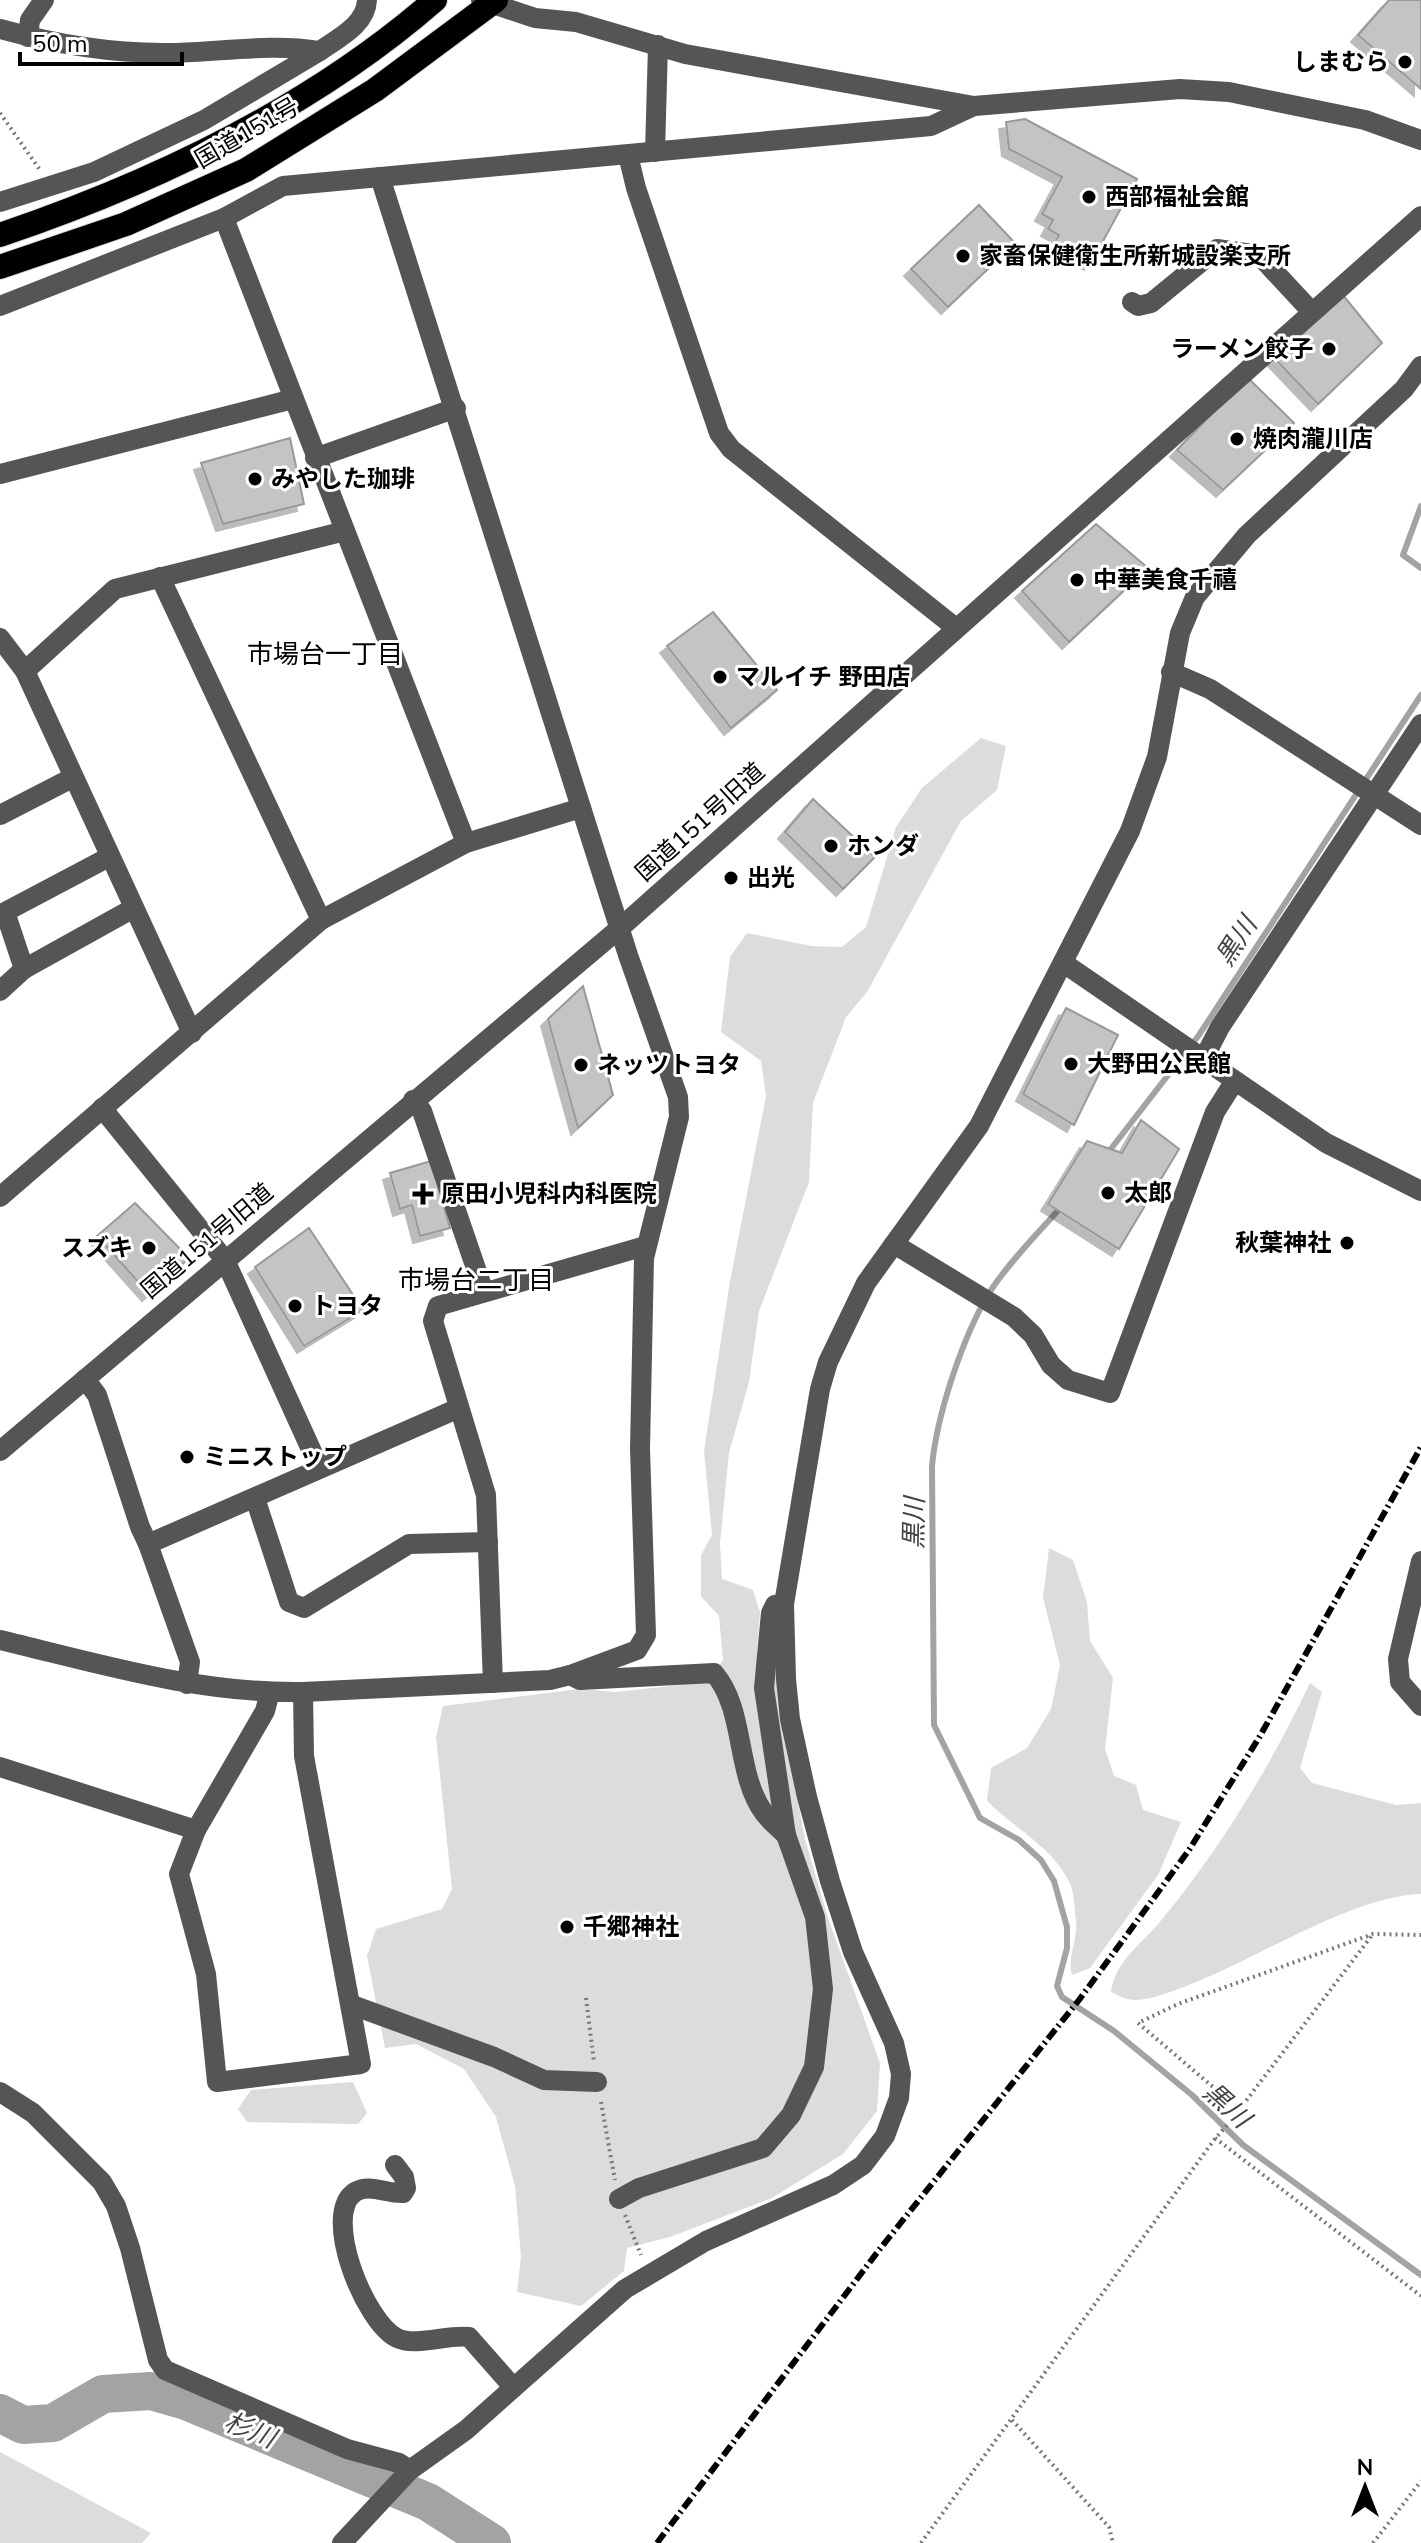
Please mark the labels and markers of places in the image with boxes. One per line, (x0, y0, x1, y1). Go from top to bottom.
place label: しまむら (1293, 46, 1389, 78)
marker: しまむら (1396, 53, 1414, 71)
place label: 西部福祉会館 (1105, 181, 1249, 213)
marker: 西部福祉会館 (1080, 188, 1098, 206)
place label: 家畜保健衛生所新城設楽支所 (979, 240, 1291, 272)
marker: 家畜保健衛生所新城設楽支所 (954, 247, 972, 265)
place label: ラーメン餃子 (1170, 333, 1313, 365)
marker: ラーメン餃子 (1320, 340, 1338, 358)
place label: 焼肉瀧川店 (1253, 423, 1373, 455)
marker: 焼肉瀧川店 (1228, 430, 1246, 448)
place label: みやした珈琲 (271, 463, 415, 495)
marker: みやした珈琲 (246, 470, 264, 488)
place label: 中華美食千禧 (1093, 564, 1237, 596)
marker: 中華美食千禧 (1068, 571, 1086, 589)
place label: マルイチ 野田店 (736, 661, 910, 693)
marker: マルイチ 野田店 (711, 668, 729, 686)
place label: ホンダ (847, 830, 919, 862)
marker: ホンダ (822, 837, 840, 855)
place label: 出光 (747, 862, 795, 894)
marker: 出光 (722, 869, 740, 887)
place label: 大野田公民館 (1087, 1048, 1231, 1080)
place label: ネッツトヨタ (597, 1049, 741, 1081)
marker: 大野田公民館 (1062, 1055, 1080, 1073)
marker: ネッツトヨタ (572, 1056, 590, 1074)
place label: 太郎 (1124, 1177, 1172, 1209)
place label: 原田小児科内科医院 (441, 1178, 657, 1210)
marker: 原田小児科内科医院 (412, 1183, 434, 1205)
marker: 太郎 (1099, 1184, 1117, 1202)
place label: 秋葉神社 (1235, 1227, 1331, 1259)
place label: スズキ (61, 1232, 133, 1264)
marker: 秋葉神社 (1338, 1234, 1356, 1252)
marker: スズキ (140, 1239, 158, 1257)
place label: トヨタ (311, 1290, 383, 1322)
marker: トヨタ (286, 1297, 304, 1315)
place label: ミニストップ (203, 1441, 347, 1473)
marker: ミニストップ (178, 1448, 196, 1466)
place label: 千郷神社 (583, 1911, 679, 1943)
marker: 千郷神社 (558, 1918, 576, 1936)

